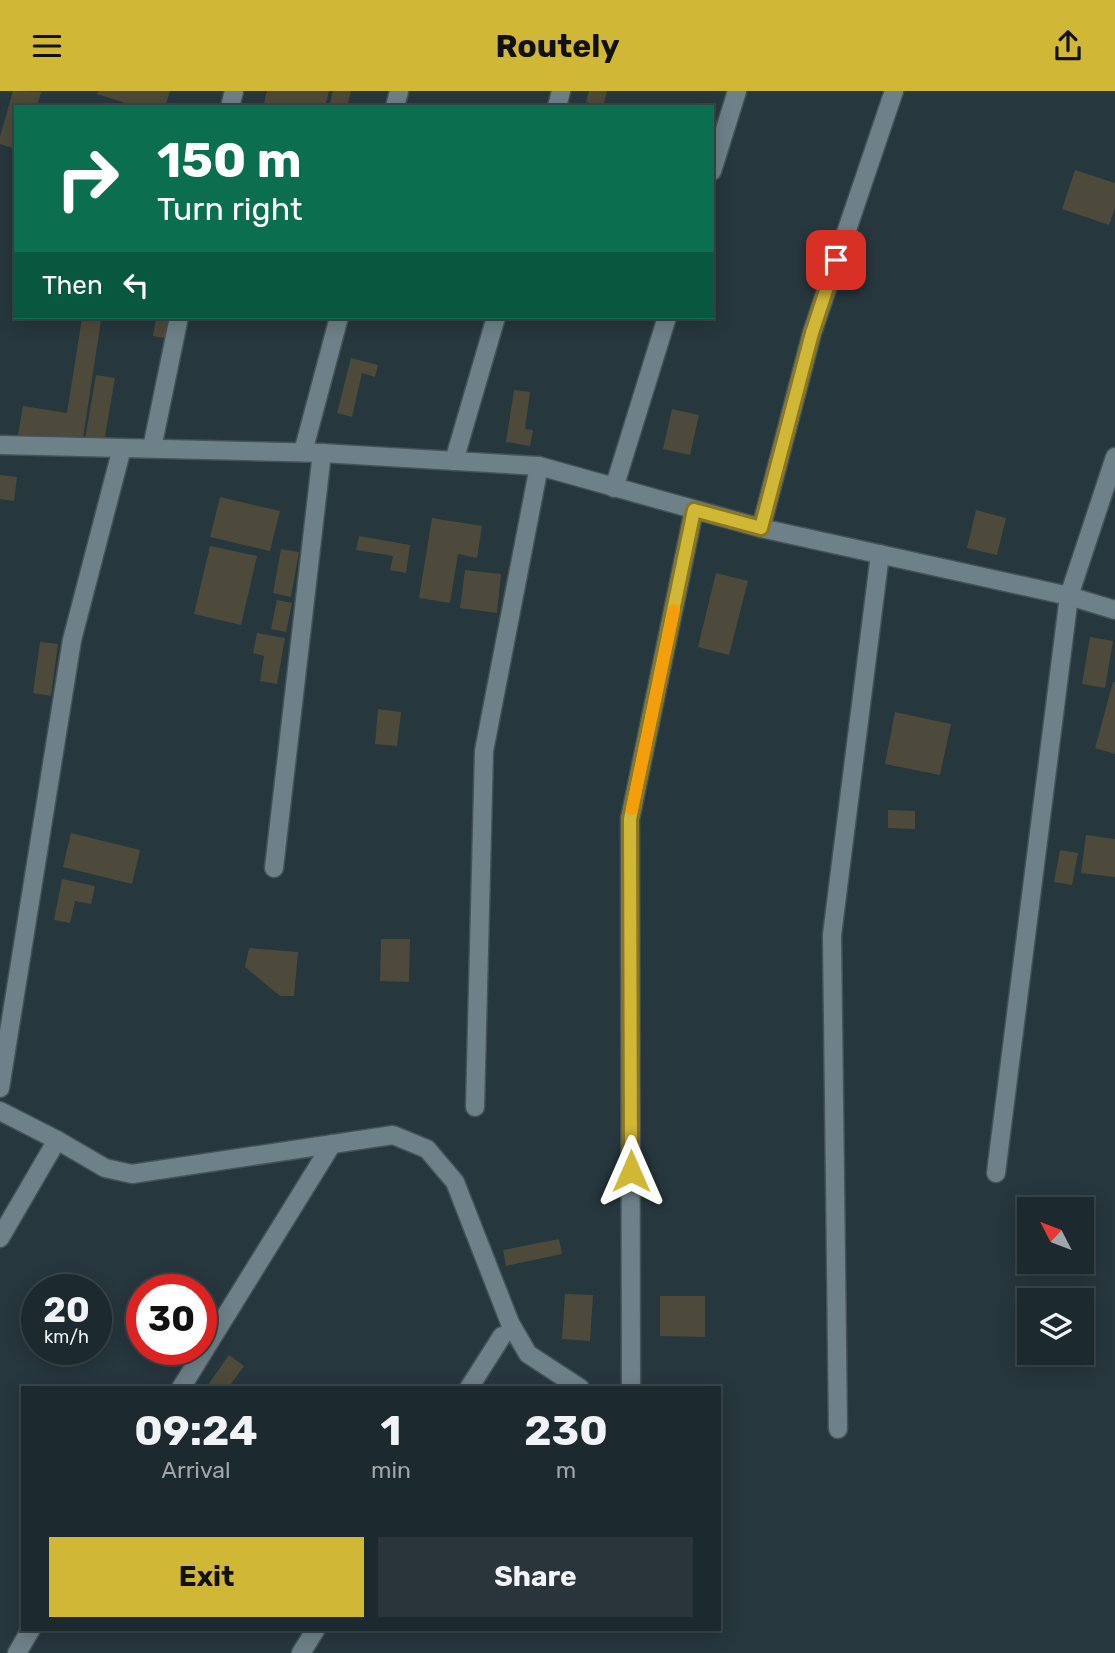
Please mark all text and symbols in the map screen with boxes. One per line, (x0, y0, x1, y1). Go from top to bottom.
icon: menu (28, 27, 66, 65)
text: Routely (495, 27, 620, 65)
icon: share (1049, 27, 1087, 65)
text: 150 m (157, 131, 302, 189)
icon: right (42, 133, 133, 224)
text: Turn right (157, 190, 302, 228)
pin (806, 230, 866, 290)
icon: arrive (817, 241, 855, 279)
icon: left (117, 266, 155, 304)
text: Then (42, 270, 103, 301)
position arrow (594, 1134, 668, 1208)
north arrow (1017, 1197, 1094, 1274)
map controls (1017, 1197, 1094, 1365)
speed limit sign: 30 (126, 1274, 217, 1365)
button: layers (1017, 1288, 1094, 1365)
text: 20 (43, 1289, 90, 1331)
text: km/h (44, 1326, 89, 1348)
text: 09:24 (134, 1406, 258, 1456)
text: 1 (381, 1406, 401, 1456)
text: 230 (524, 1406, 608, 1456)
text: Arrival (161, 1456, 231, 1484)
text: min (371, 1456, 411, 1484)
text: m (556, 1456, 576, 1484)
button: Exit (49, 1537, 364, 1617)
button: Share (378, 1537, 693, 1617)

